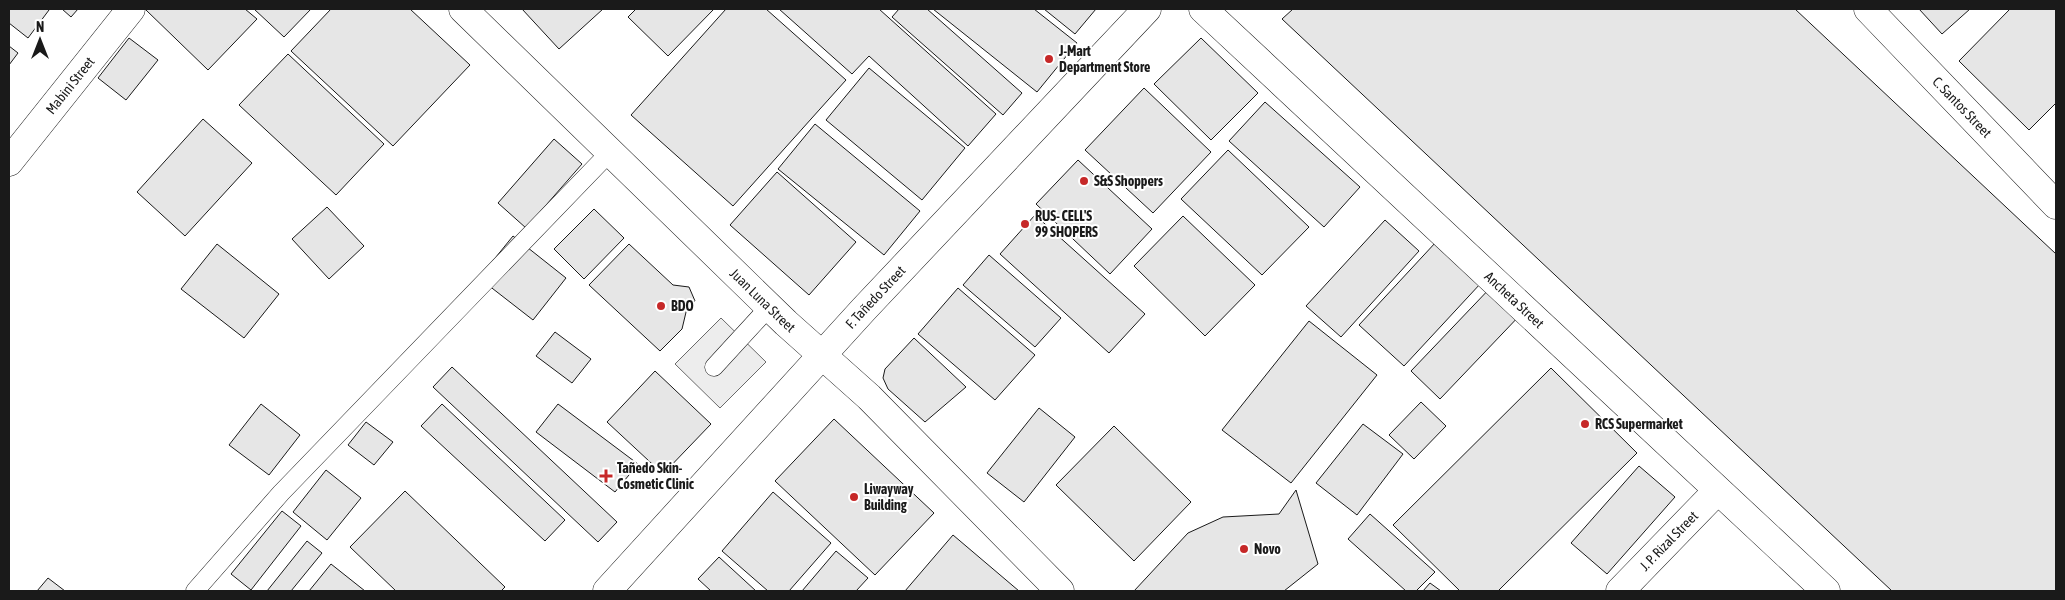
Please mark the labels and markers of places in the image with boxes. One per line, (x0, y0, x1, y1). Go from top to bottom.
place label: J-Mart Department Store (1058, 43, 1150, 75)
marker: J-Mart Department Store (1043, 53, 1055, 65)
place label: S&S Shoppers (1094, 173, 1163, 189)
marker: S&S Shoppers (1078, 175, 1090, 187)
place label: RUS- CELL'S 99 SHOPERS (1035, 208, 1098, 240)
marker: RUS- CELL'S 99 SHOPERS (1019, 218, 1031, 230)
place label: BDO (671, 298, 694, 314)
marker: BDO (655, 300, 667, 312)
place label: RCS Supermarket (1595, 416, 1683, 432)
marker: RCS Supermarket (1579, 418, 1591, 430)
place label: Tañedo Skin- Cosmetic Clinic (617, 460, 695, 492)
marker: Tañedo Skin- Cosmetic Clinic (599, 469, 613, 483)
place label: Liwayway Building (864, 481, 914, 513)
marker: Liwayway Building (848, 491, 860, 503)
place label: Novo (1254, 541, 1281, 557)
marker: Novo (1238, 543, 1250, 555)

